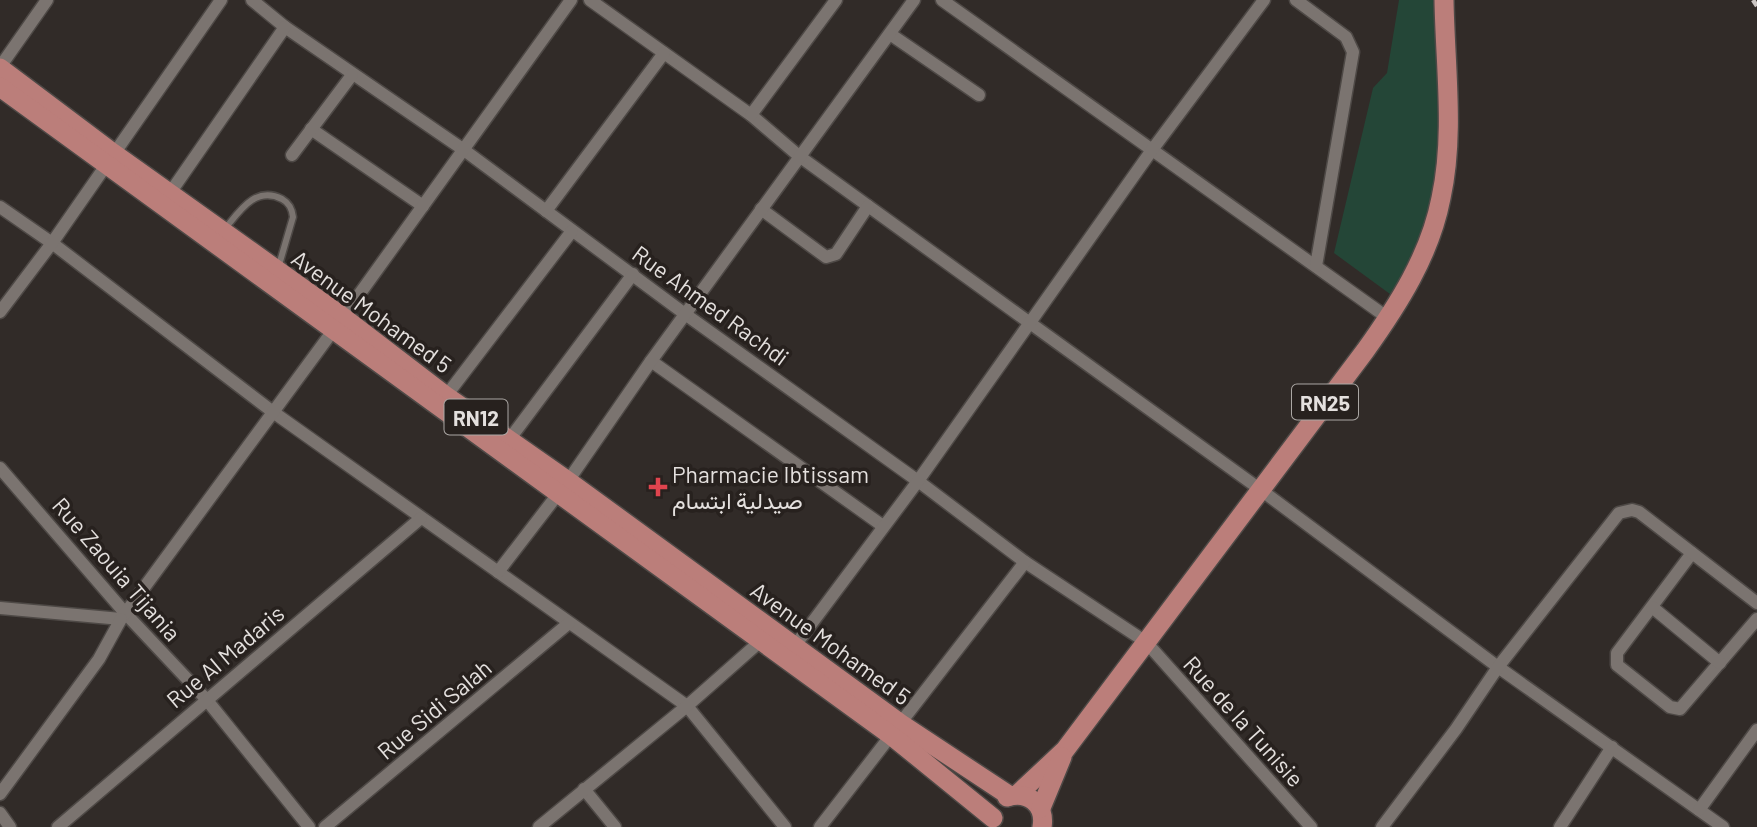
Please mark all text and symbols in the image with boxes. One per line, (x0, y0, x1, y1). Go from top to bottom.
street label: Rue Ahmed Rachdi (627, 239, 795, 371)
street label: Avenue Mohamed 5 (287, 244, 457, 378)
road number: RN25 (1292, 384, 1358, 420)
road number: RN12 (444, 400, 508, 434)
place label: Pharmacie Ibtissam صيدلية ابتسام (672, 460, 869, 516)
marker: Pharmacie Ibtissam صيدلية ابتسام (650, 479, 666, 495)
street label: Rue Zaouia Tijania (47, 491, 187, 647)
street label: Avenue Mohamed 5 (746, 576, 916, 710)
street label: Rue Al Madaris (160, 599, 290, 713)
street label: Rue de la Tunisie (1178, 650, 1310, 792)
street label: Rue Sidi Salah (371, 653, 497, 765)

